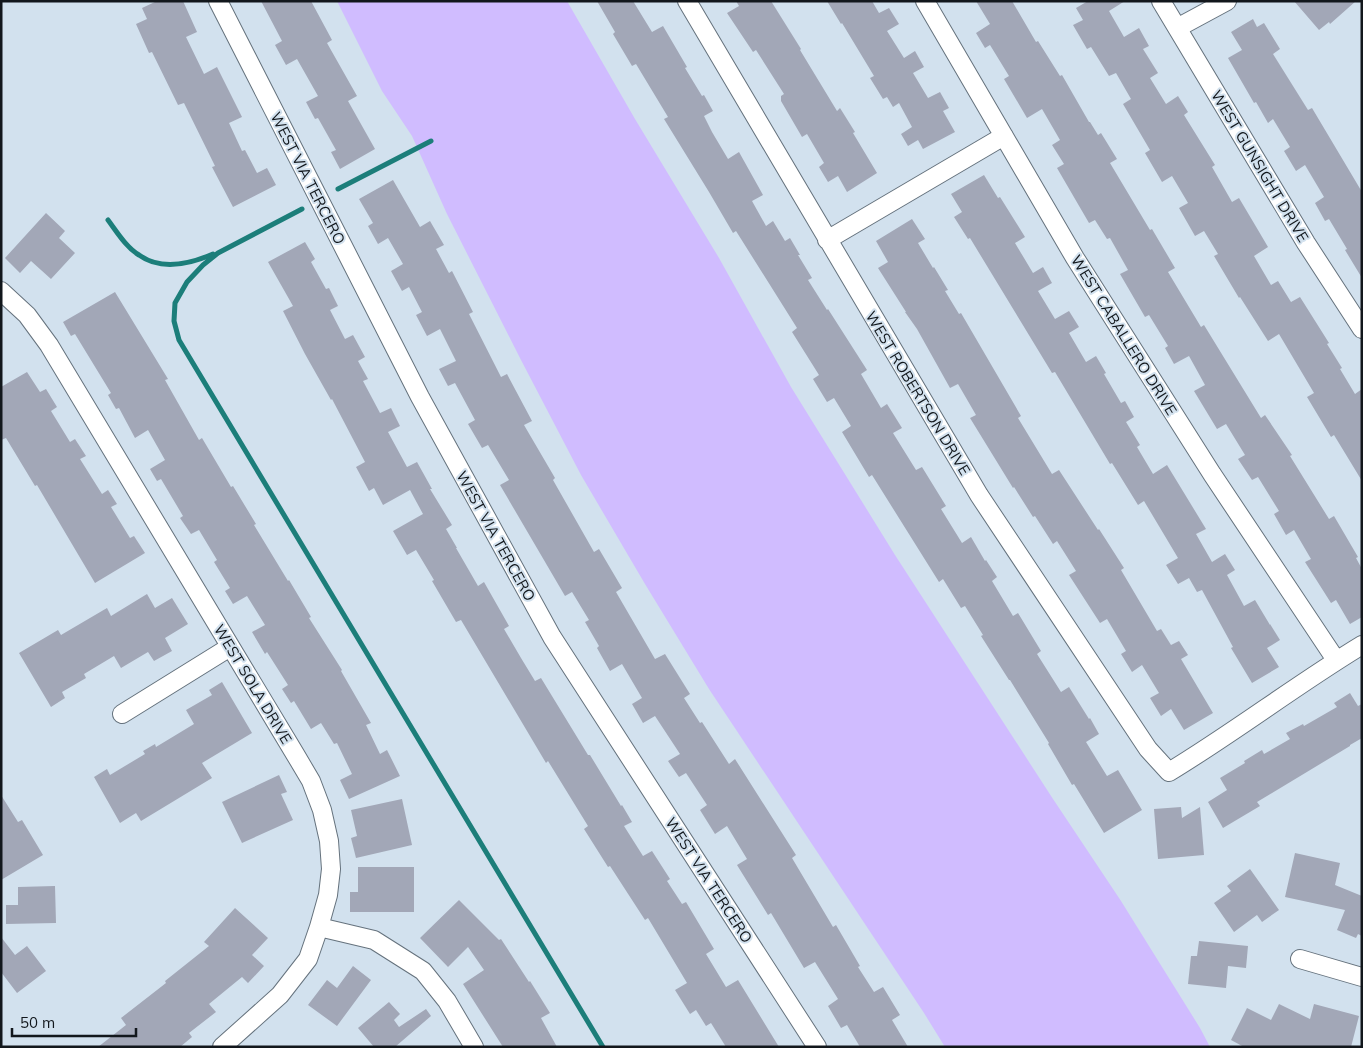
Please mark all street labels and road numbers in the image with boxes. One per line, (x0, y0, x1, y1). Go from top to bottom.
street label: WEST GUNSIGHT DRIVE (1207, 87, 1313, 246)
street label: WEST VIA TERCERO (266, 109, 350, 247)
street label: WEST CABALLERO DRIVE (1067, 251, 1181, 419)
street label: WEST ROBERTSON DRIVE (861, 308, 975, 479)
street label: WEST VIA TERCERO (452, 468, 540, 604)
street label: WEST SOLA DRIVE (210, 621, 296, 747)
street label: WEST VIA TERCERO (661, 814, 757, 946)

